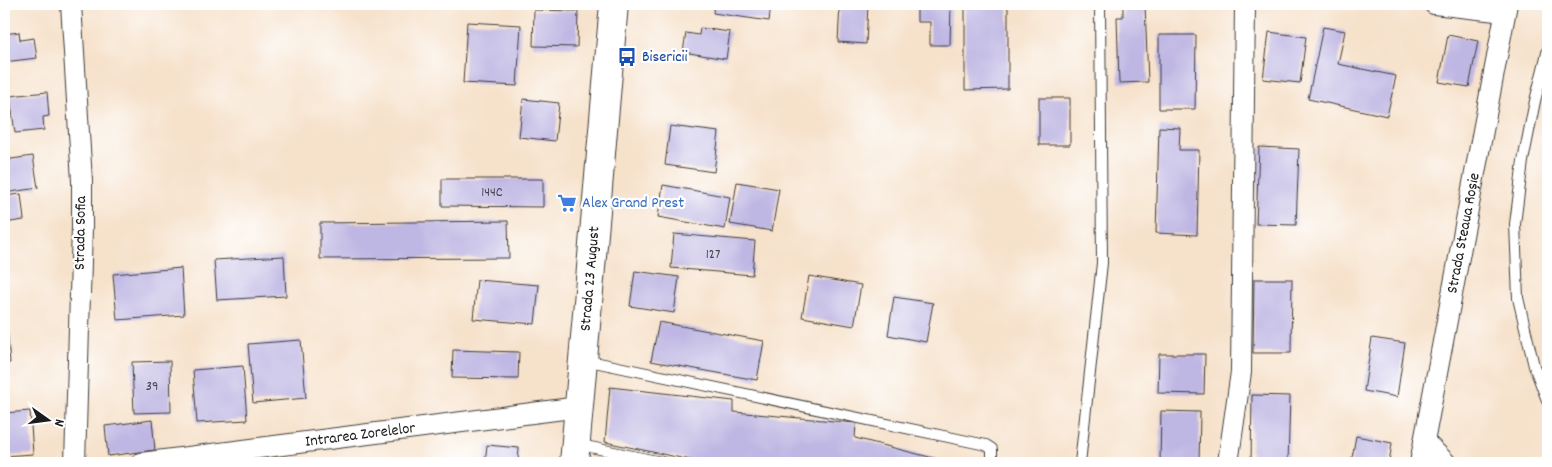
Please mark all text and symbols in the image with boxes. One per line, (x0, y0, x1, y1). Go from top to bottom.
bus stop icon: Bisericii (616, 46, 638, 68)
place label: Bisericii (642, 46, 688, 69)
street label: Strada Steaua Roșie (1441, 171, 1486, 295)
house number: 144C (481, 183, 503, 203)
supermarket icon: Alex Grand Prest (556, 192, 578, 214)
place label: Alex Grand Prest (582, 192, 684, 215)
street label: Strada Sofia (69, 195, 93, 270)
street label: Strada 23 August (574, 225, 606, 332)
house number: 127 (706, 245, 720, 265)
house number: 39 (146, 377, 158, 397)
north arrow (22, 394, 72, 444)
text: N (48, 417, 69, 429)
street label: Intrarea Zorelelor (304, 417, 417, 453)

